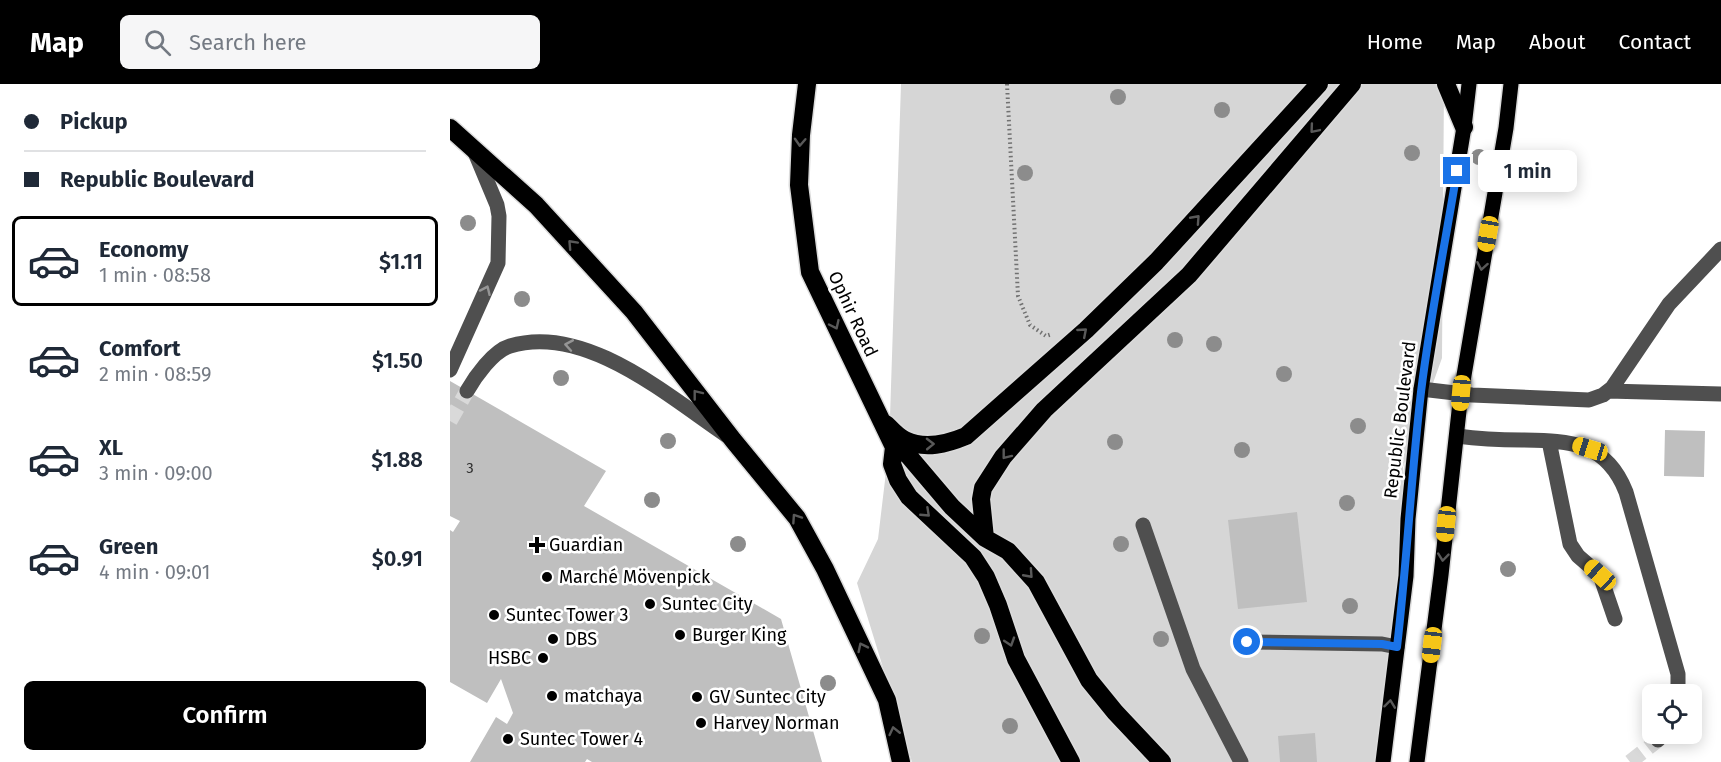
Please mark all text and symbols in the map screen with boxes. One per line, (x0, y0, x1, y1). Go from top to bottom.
search box (120, 15, 540, 69)
text: Map (30, 26, 84, 59)
icon: search (141, 26, 174, 59)
text: Search here (189, 29, 307, 56)
text: Home (1367, 29, 1423, 55)
text: Map (1456, 29, 1496, 55)
text: About (1529, 29, 1586, 55)
text: Contact (1619, 29, 1691, 55)
text: Pickup (60, 108, 128, 135)
one-way arrow (1310, 122, 1321, 133)
one-way arrow (794, 138, 807, 147)
callout: 1 min (1478, 150, 1577, 192)
route end (1443, 157, 1470, 184)
text: 1 min (1503, 159, 1552, 183)
text: Republic Boulevard (60, 166, 254, 193)
one-way arrow (1189, 215, 1200, 226)
car (1476, 215, 1500, 253)
icon: car (27, 234, 81, 288)
text: Economy (99, 236, 188, 263)
one-way arrow (569, 241, 580, 252)
text: $1.11 (379, 248, 423, 275)
one-way arrow (1477, 262, 1489, 271)
text: 1 min · 08:58 (99, 263, 211, 287)
street label: Ophir Road (824, 268, 882, 360)
one-way arrow (478, 286, 490, 297)
one-way arrow (828, 318, 840, 329)
one-way arrow (1076, 328, 1087, 339)
icon: car (27, 333, 81, 387)
text: Comfort (99, 335, 180, 362)
one-way arrow (565, 339, 575, 352)
street label: Republic Boulevard (1379, 340, 1421, 500)
text: $1.50 (372, 347, 423, 374)
text: 2 min · 08:59 (99, 362, 211, 386)
car (1450, 374, 1472, 412)
one-way arrow (694, 390, 705, 401)
icon: car (27, 432, 81, 486)
text: XL (99, 434, 123, 461)
car (1570, 435, 1610, 463)
one-way arrow (925, 438, 934, 451)
text: $1.88 (371, 446, 423, 473)
one-way arrow (1003, 448, 1014, 459)
house number: 3 (466, 459, 474, 477)
text: 3 min · 09:00 (99, 461, 213, 485)
car (1435, 505, 1457, 543)
one-way arrow (919, 506, 930, 517)
one-way arrow (793, 514, 804, 525)
icon: car (27, 531, 81, 585)
text: Green (99, 533, 158, 560)
place label: Guardian (549, 534, 623, 556)
marker: Guardian (530, 538, 544, 552)
text: $0.91 (372, 545, 423, 572)
one-way arrow (1437, 552, 1450, 561)
car (1581, 556, 1619, 594)
text: 4 min · 09:01 (99, 560, 210, 584)
place label: Marché Mövenpick (559, 566, 711, 588)
one-way arrow (1022, 567, 1033, 578)
marker: Marché Mövenpick (540, 570, 554, 584)
place label: Suntec City (662, 593, 753, 615)
marker: Suntec City (643, 597, 657, 611)
place label: Suntec Tower 3 (506, 604, 629, 626)
marker: Suntec Tower 3 (487, 608, 501, 622)
place label: Burger King (692, 624, 787, 646)
car (1421, 626, 1443, 664)
place label: DBS (565, 628, 597, 650)
marker: Burger King (673, 628, 687, 642)
route start (1233, 628, 1260, 655)
marker: DBS (546, 632, 560, 646)
one-way arrow (1003, 636, 1016, 647)
one-way arrow (858, 643, 870, 654)
place label: HSBC (488, 647, 531, 669)
marker: HSBC (536, 651, 550, 665)
button: Confirm (24, 681, 426, 750)
map controls (1642, 684, 1702, 744)
button: locate (1642, 684, 1702, 744)
place label: matchaya (564, 685, 642, 707)
place label: GV Suntec City (709, 686, 826, 708)
marker: matchaya (545, 689, 559, 703)
marker: GV Suntec City (690, 690, 704, 704)
one-way arrow (1384, 700, 1396, 709)
place label: Harvey Norman (713, 712, 840, 734)
marker: Harvey Norman (694, 716, 708, 730)
one-way arrow (889, 726, 902, 736)
place label: Suntec Tower 4 (520, 728, 644, 750)
marker: Suntec Tower 4 (501, 732, 515, 746)

